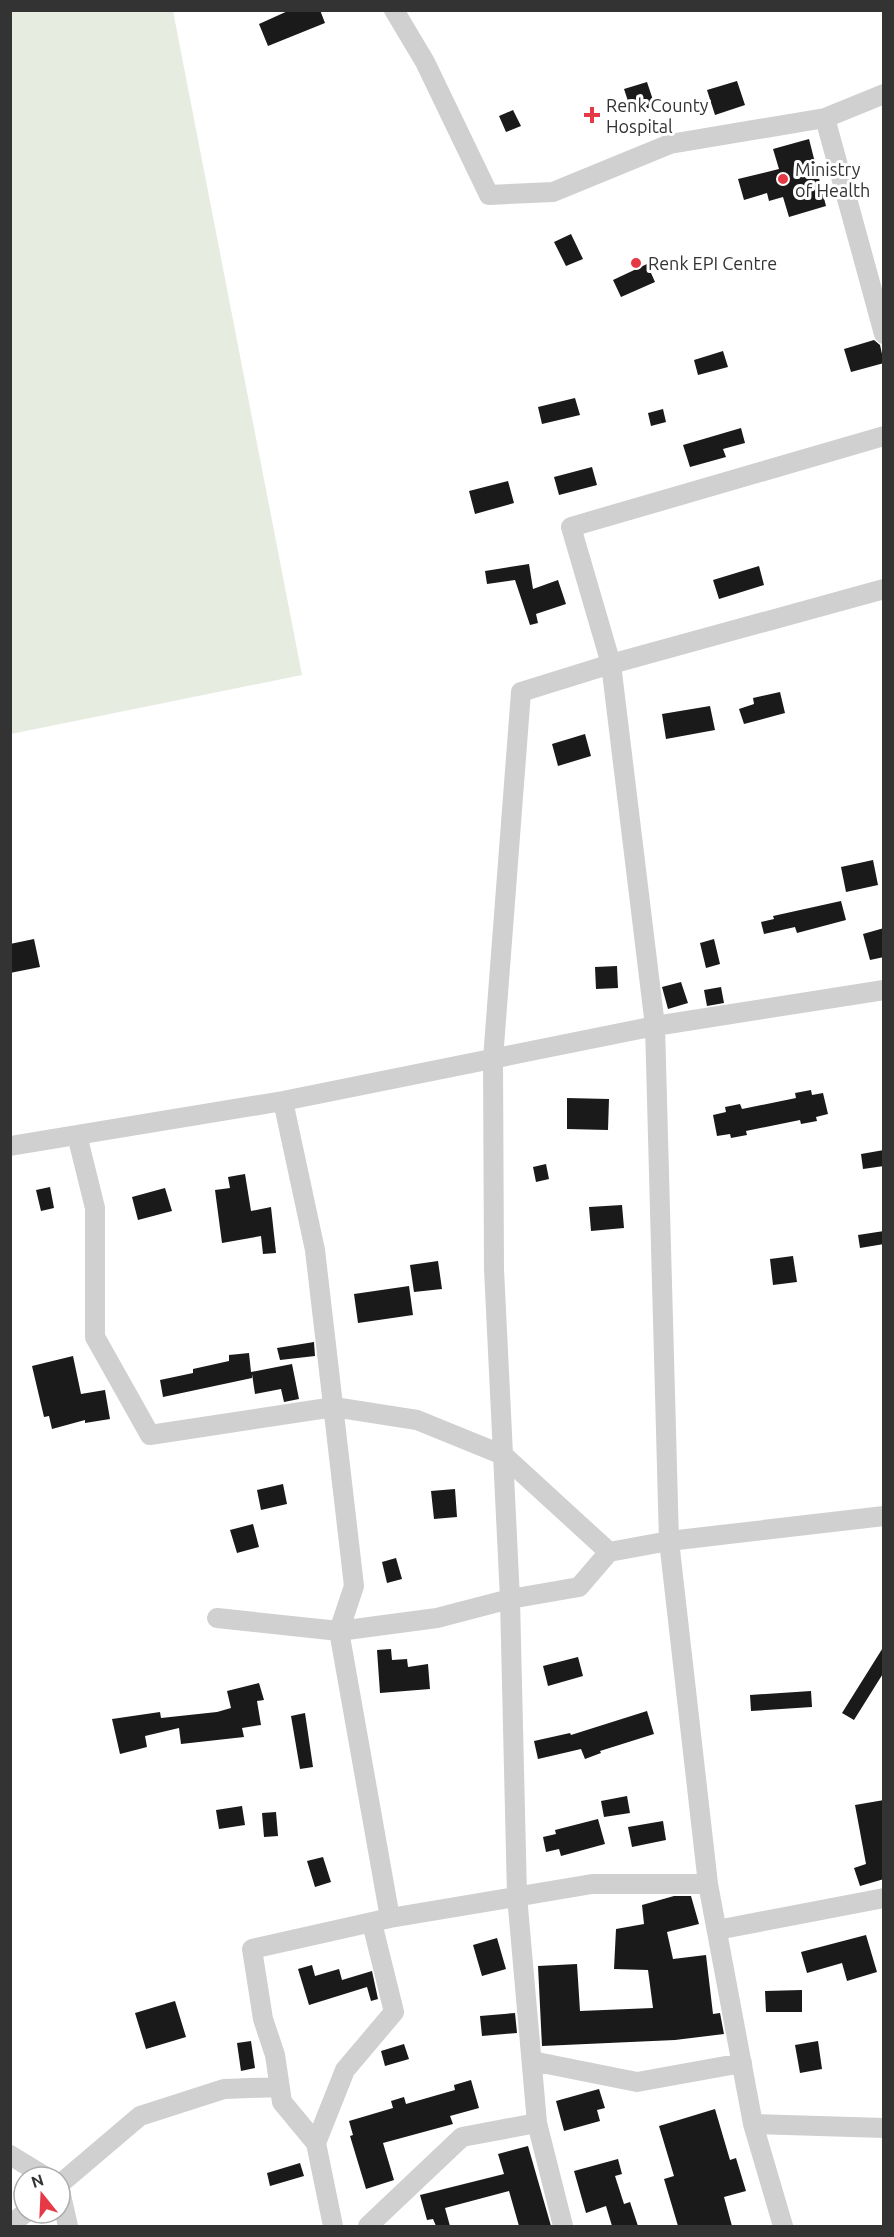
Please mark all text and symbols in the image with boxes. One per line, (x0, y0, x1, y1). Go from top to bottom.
place label: Renk County Hospital (606, 95, 709, 136)
marker: Renk County Hospital (583, 106, 601, 124)
place label: Ministry of Health (795, 159, 870, 200)
marker: Ministry of Health (776, 172, 790, 186)
place label: Renk EPI Centre (648, 253, 777, 273)
marker: Renk EPI Centre (629, 256, 643, 270)
north arrow (12, 2165, 72, 2225)
text: N (29, 2170, 46, 2191)

